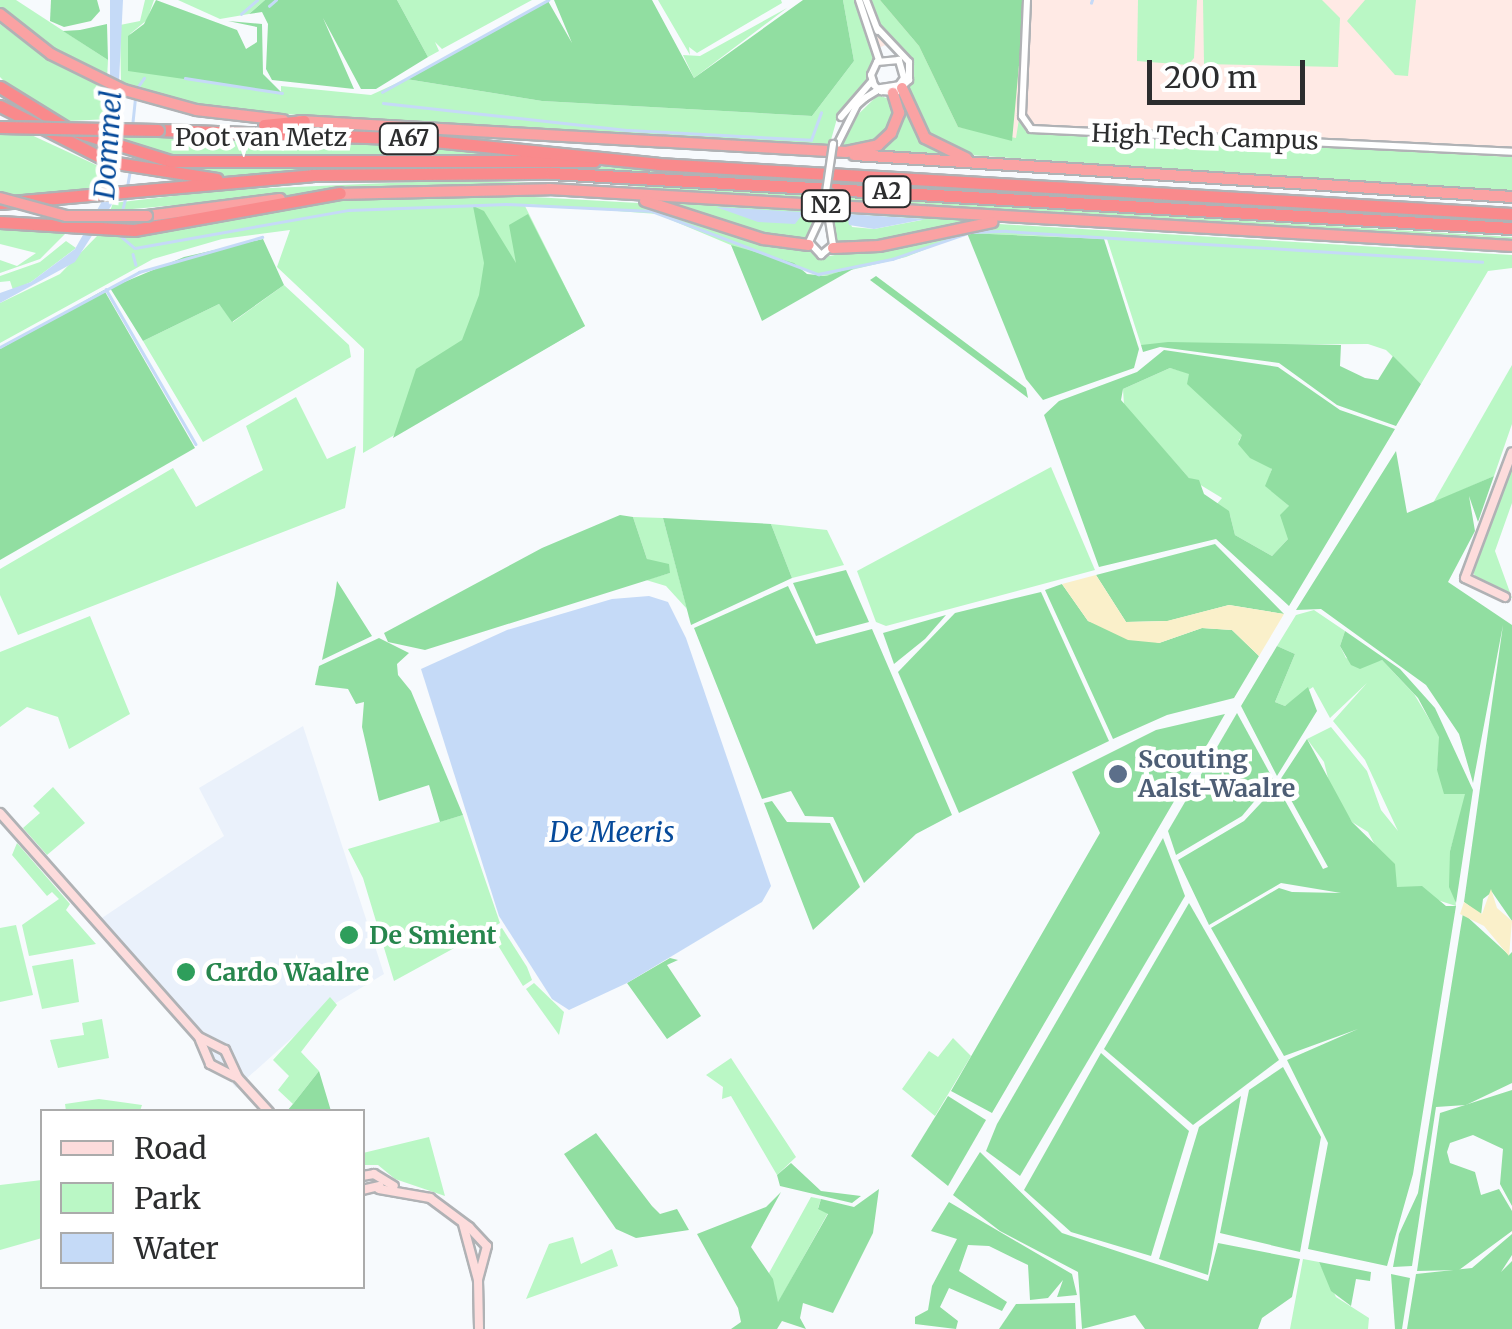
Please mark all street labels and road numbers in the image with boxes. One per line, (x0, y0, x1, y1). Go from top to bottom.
street label: High Tech Campus (1091, 118, 1319, 156)
street label: Poot van Metz (175, 122, 347, 152)
road number: A67 (376, 122, 442, 156)
road number: A2 (862, 175, 912, 209)
road number: N2 (798, 189, 854, 223)

